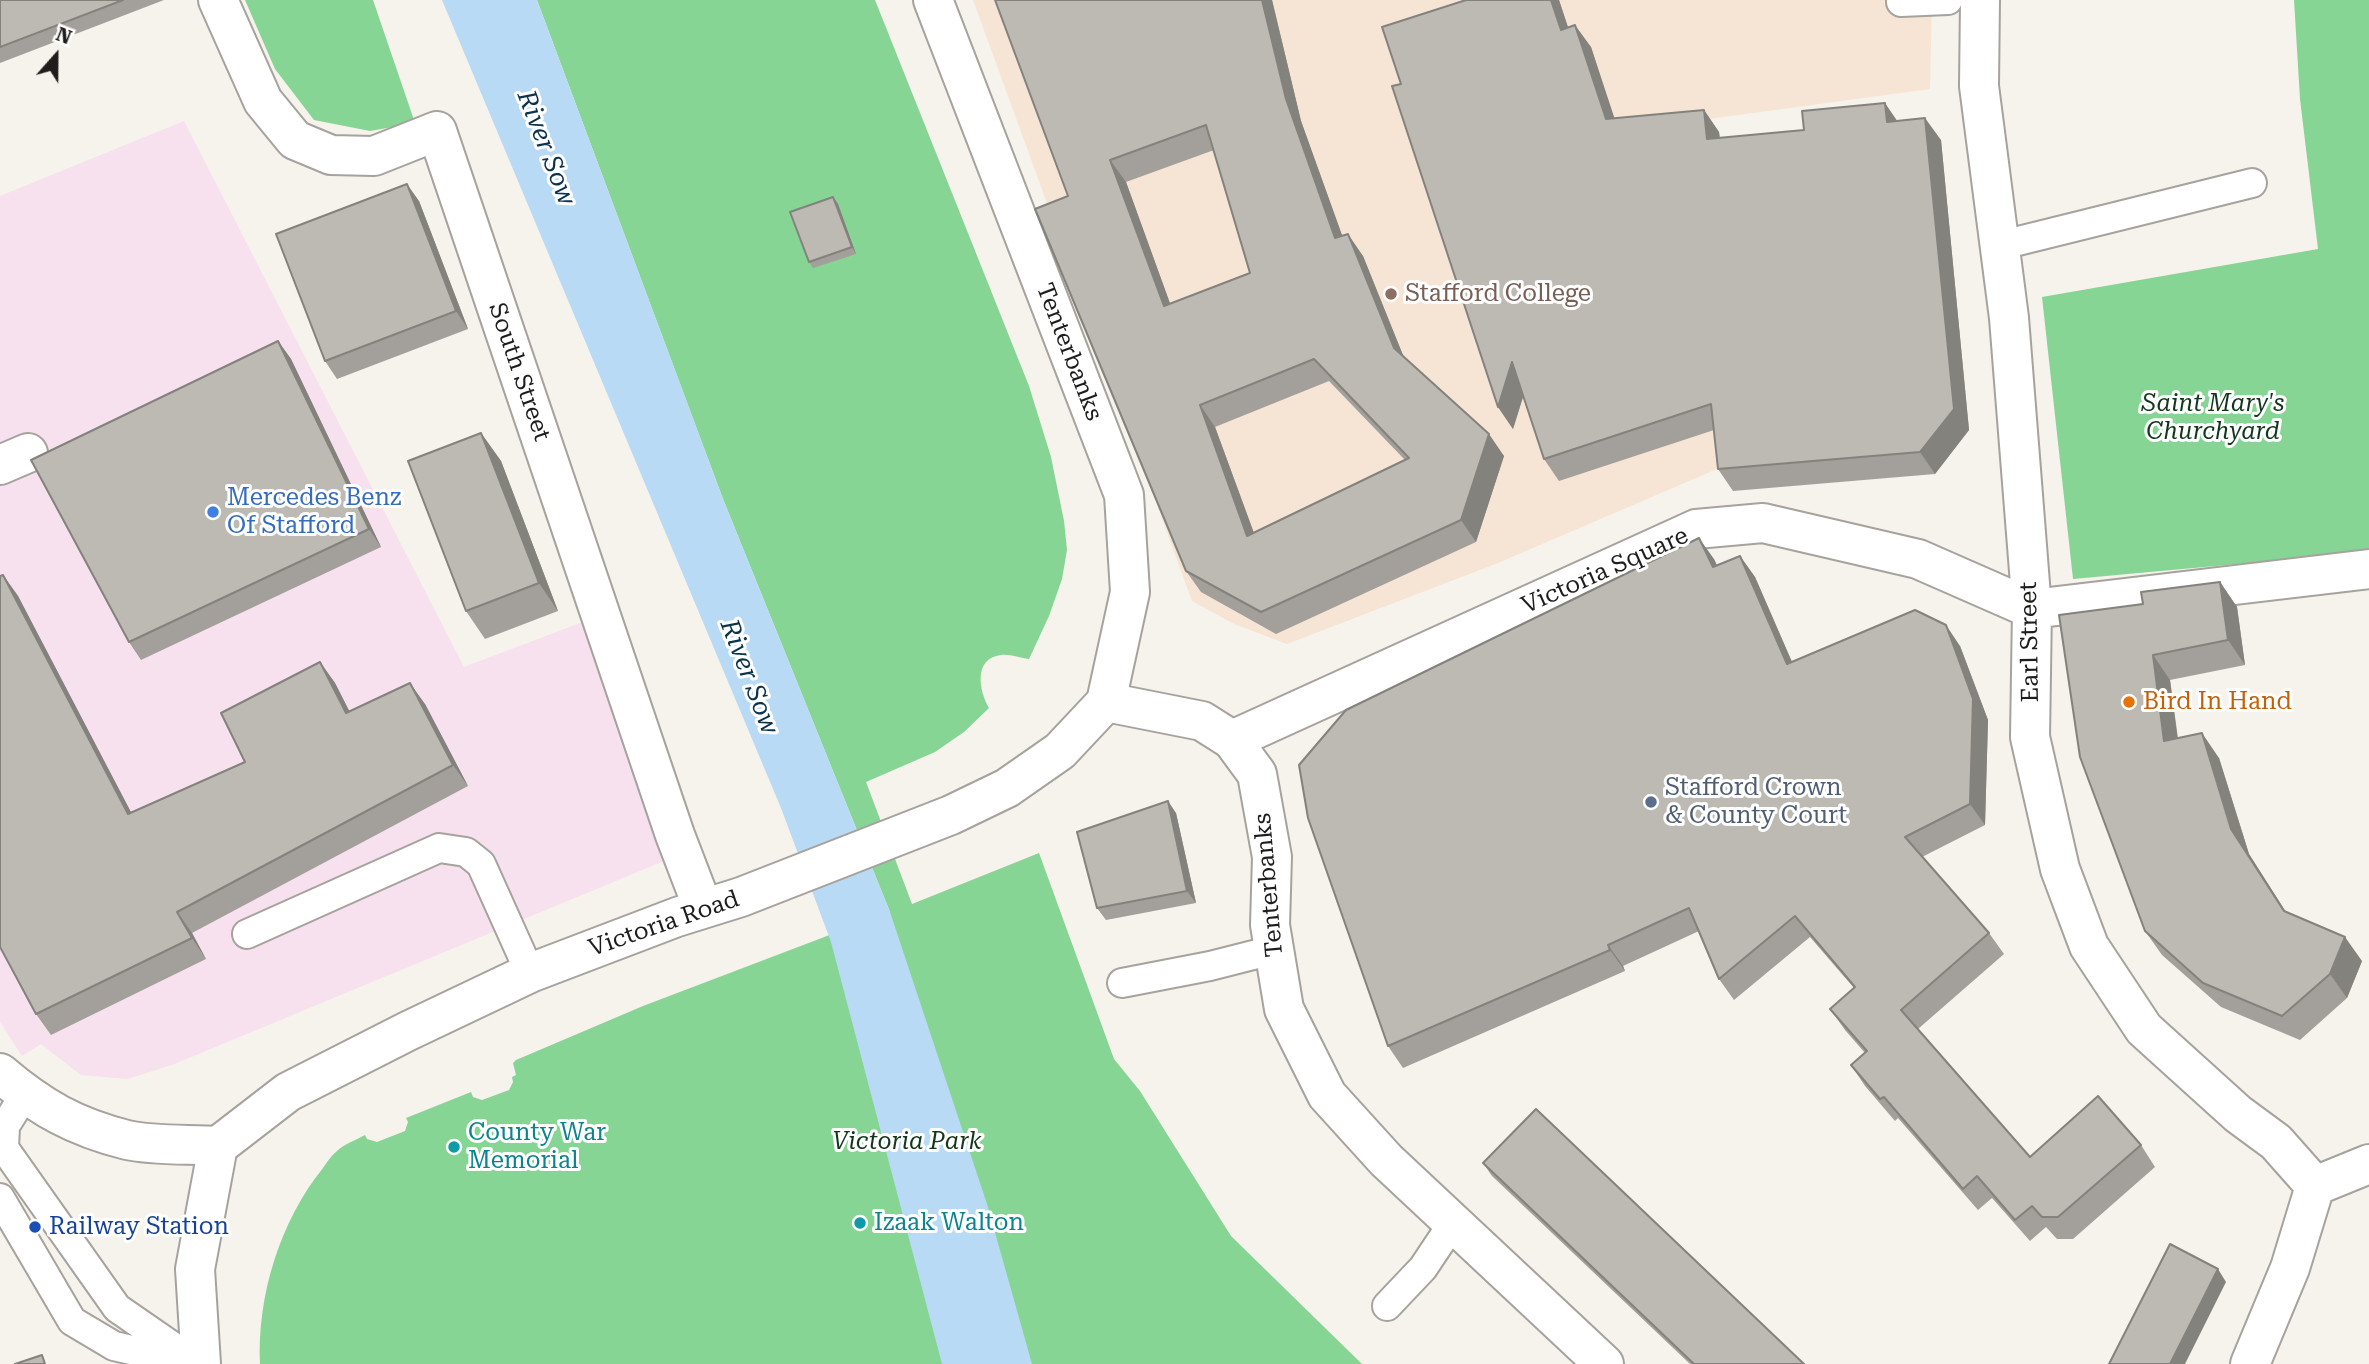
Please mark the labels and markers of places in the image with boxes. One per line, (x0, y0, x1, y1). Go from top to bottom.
place label: Stafford College (1405, 280, 1591, 308)
marker: Stafford College (1383, 286, 1399, 302)
place label: Mercedes Benz Of Stafford (227, 484, 401, 540)
marker: Mercedes Benz Of Stafford (205, 504, 221, 520)
place label: Bird In Hand (2143, 688, 2292, 716)
marker: Bird In Hand (2121, 694, 2137, 710)
place label: Stafford Crown & County Court (1665, 774, 1847, 830)
marker: Stafford Crown & County Court (1643, 794, 1659, 810)
place label: County War Memorial (468, 1119, 606, 1175)
marker: County War Memorial (446, 1139, 462, 1155)
place label: Izaak Walton (874, 1209, 1024, 1237)
place label: Railway Station (49, 1213, 229, 1241)
marker: Izaak Walton (852, 1215, 868, 1231)
marker: Railway Station (27, 1219, 43, 1235)

